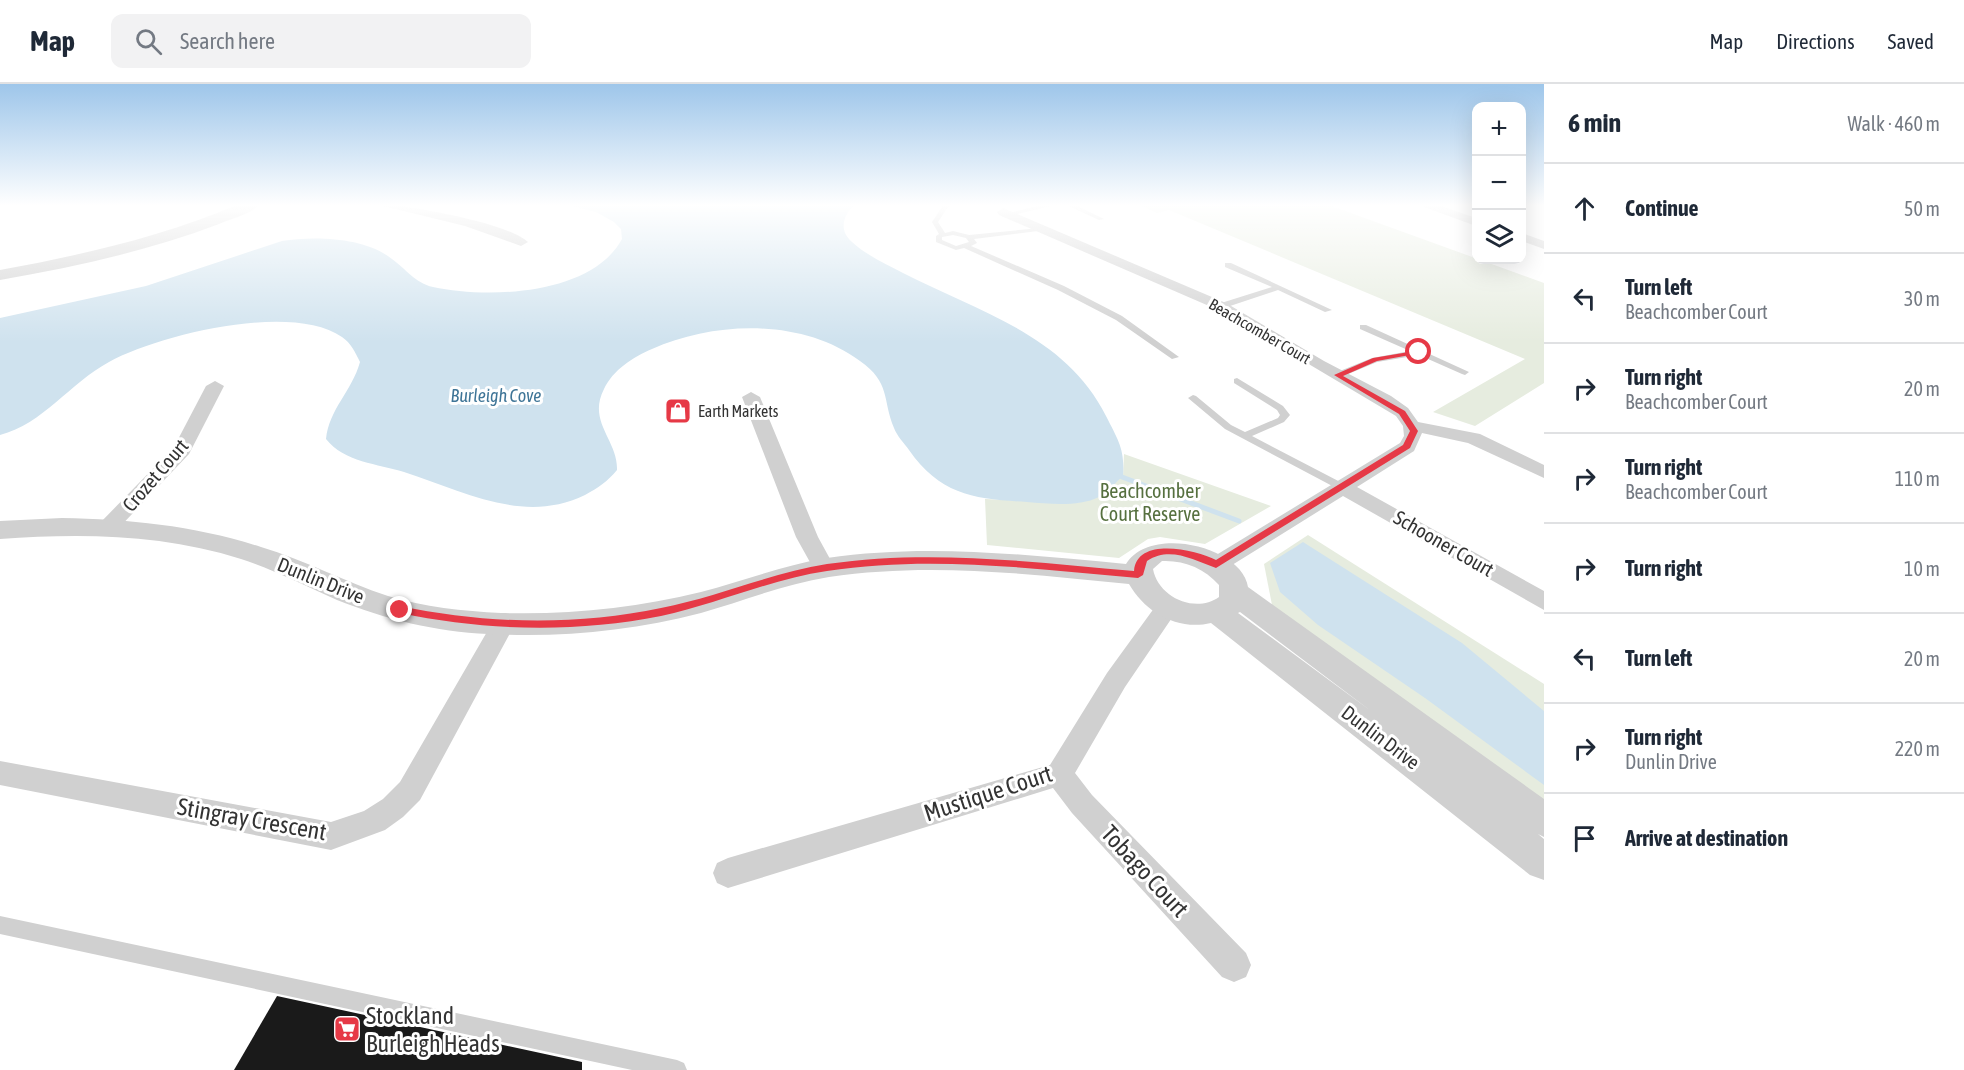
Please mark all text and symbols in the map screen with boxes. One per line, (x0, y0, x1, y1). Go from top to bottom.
search box (111, 14, 531, 68)
text: Map (30, 25, 75, 57)
icon: search (132, 25, 165, 58)
text: Search here (180, 28, 275, 54)
text: Map (1709, 29, 1743, 53)
text: Directions (1776, 29, 1855, 53)
text: Saved (1888, 29, 1934, 53)
map controls (1472, 102, 1526, 264)
button: + (1472, 102, 1526, 156)
text: 6 min (1568, 108, 1621, 138)
text: Walk · 460 m (1848, 112, 1940, 135)
button: − (1472, 156, 1526, 210)
icon: ahead (1568, 192, 1601, 225)
text: Continue (1625, 195, 1699, 221)
text: 50 m (1904, 197, 1940, 220)
button: layers (1472, 210, 1526, 264)
text: Turn left (1625, 274, 1692, 300)
icon: left (1568, 282, 1601, 315)
text: 30 m (1904, 287, 1940, 310)
street label: Beachcomber Court (1206, 295, 1314, 368)
text: Beachcomber Court (1625, 300, 1768, 323)
route start (1405, 338, 1431, 364)
text: Turn right (1625, 364, 1702, 390)
icon: right (1568, 372, 1601, 405)
text: 20 m (1904, 377, 1940, 400)
water label: Burleigh Cove (451, 385, 541, 406)
text: Beachcomber Court (1625, 390, 1768, 413)
shop icon: Earth Markets (663, 396, 693, 426)
place label: Earth Markets (698, 402, 779, 420)
street label: Crozet Court (117, 434, 193, 516)
text: Turn right (1625, 454, 1702, 480)
icon: right (1568, 462, 1601, 495)
text: 110 m (1895, 467, 1940, 490)
park label: Beachcomber Court Reserve (1100, 479, 1201, 525)
text: Beachcomber Court (1625, 480, 1768, 503)
street label: Schooner Court (1390, 505, 1498, 581)
street label: Dunlin Drive (274, 552, 368, 608)
icon: right (1568, 552, 1601, 585)
text: Turn right (1625, 555, 1702, 581)
text: 10 m (1904, 557, 1940, 580)
route end (386, 596, 412, 622)
icon: left (1568, 642, 1601, 675)
text: Turn left (1625, 645, 1692, 671)
text: 20 m (1904, 647, 1940, 670)
street label: Dunlin Drive (1337, 700, 1425, 774)
text: Turn right (1625, 724, 1702, 750)
icon: right (1568, 732, 1601, 765)
text: 220 m (1895, 737, 1940, 760)
text: Dunlin Drive (1625, 750, 1717, 773)
street label: Mustique Court (921, 760, 1056, 826)
street label: Stingray Crescent (175, 793, 329, 845)
street label: Tobago Court (1096, 820, 1194, 922)
icon: arrive (1568, 822, 1601, 855)
text: Arrive at destination (1625, 825, 1788, 851)
place label: Stockland Burleigh Heads (366, 1002, 500, 1057)
supermarket icon: Stockland Burleigh Heads (332, 1014, 362, 1044)

